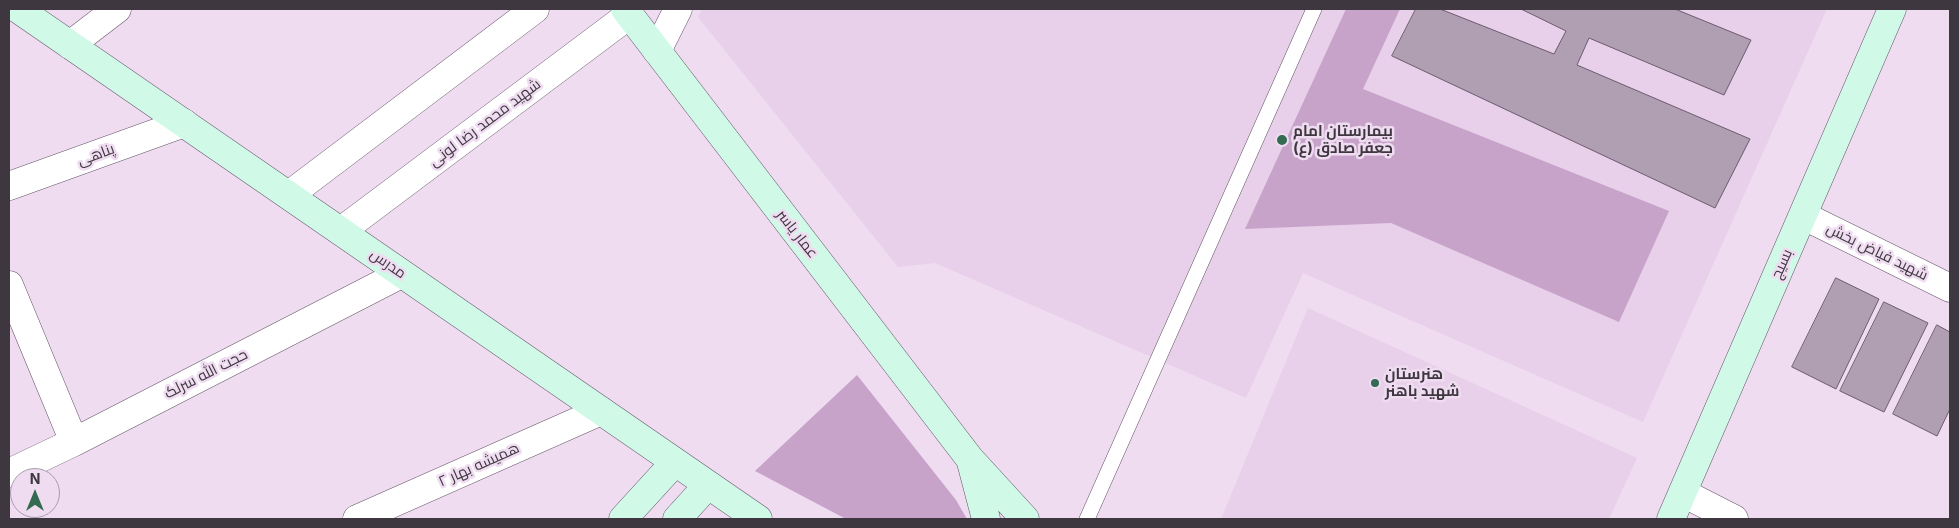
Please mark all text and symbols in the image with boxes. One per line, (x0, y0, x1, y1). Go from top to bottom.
street label: شهید محمد رضا لونی (426, 75, 544, 171)
place label: بیمارستان امام جعفر صادق (ع) (1293, 122, 1393, 157)
marker: بیمارستان امام جعفر صادق (ع) (1275, 133, 1289, 147)
street label: پناهی (75, 140, 117, 170)
street label: عمار یاسر (772, 206, 822, 262)
street label: شهید فیاض بخش (1823, 220, 1931, 284)
street label: مدرس (367, 245, 409, 283)
street label: بسیج (1768, 246, 1796, 282)
street label: حجت الله سرلک (161, 345, 251, 403)
place label: هنرستان شهید باهنر (1385, 365, 1459, 400)
marker: هنرستان شهید باهنر (1369, 377, 1381, 389)
street label: همیشه بهار ۲ (436, 439, 522, 491)
north arrow (10, 468, 60, 518)
text: N (30, 470, 40, 487)

